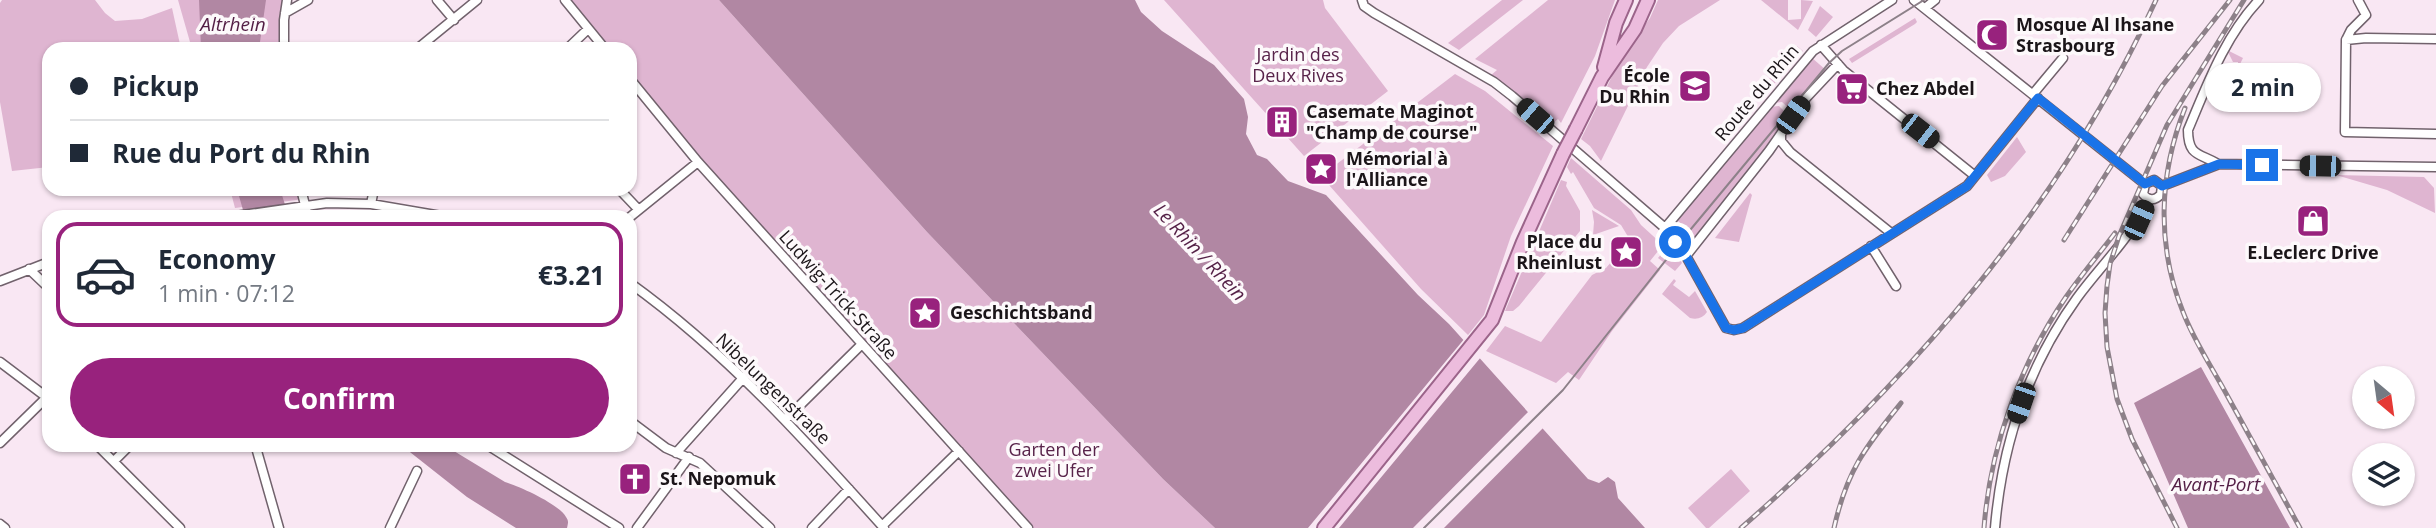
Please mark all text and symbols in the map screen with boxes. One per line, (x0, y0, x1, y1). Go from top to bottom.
water label: Altrhein (198, 11, 266, 37)
place label: Mosque Al Ihsane Strasbourg (2016, 12, 2174, 57)
mosque icon: Mosque Al Ihsane Strasbourg (1973, 16, 2011, 54)
street label: Route du Rhin (1709, 39, 1804, 146)
park label: Jardin des Deux Rives (1252, 42, 1344, 87)
place label: École Du Rhin (1599, 63, 1670, 108)
callout: 2 min (2204, 64, 2320, 113)
school or university icon: École Du Rhin (1676, 67, 1714, 105)
text: Pickup (112, 68, 199, 104)
supermarket icon: Chez Abdel (1833, 70, 1871, 108)
text: 2 min (2231, 71, 2295, 103)
place label: Chez Abdel (1876, 76, 1975, 100)
car (1773, 92, 1814, 138)
car (1513, 94, 1558, 138)
place label: Casemate Maginot "Champ de course" (1306, 99, 1478, 144)
building icon: Casemate Maginot "Champ de course" (1263, 103, 1301, 141)
car (1897, 110, 1944, 152)
text: Rue du Port du Rhin (112, 135, 371, 171)
place label: Mémorial à l'Alliance (1346, 146, 1448, 191)
route end (2246, 149, 2278, 181)
place icon: Mémorial à l'Alliance (1302, 150, 1340, 188)
car (2299, 155, 2342, 177)
car (2121, 197, 2158, 243)
water label: Le Rhin / Rhein (1148, 198, 1252, 306)
shop icon: E.Leclerc Drive (2294, 202, 2332, 240)
street label: Ludwig-Trick-Straße (774, 225, 903, 364)
route start (1659, 226, 1691, 258)
place label: Place du Rheinlust (1516, 229, 1602, 274)
place icon: Place du Rheinlust (1607, 233, 1645, 271)
place label: E.Leclerc Drive (2247, 240, 2379, 264)
text: Economy (158, 241, 276, 277)
icon: car (74, 243, 137, 306)
text: €3.21 (538, 257, 605, 293)
text: 1 min · 07:12 (158, 277, 295, 309)
place icon: Geschichtsband (906, 294, 944, 332)
place label: Geschichtsband (950, 300, 1093, 324)
street label: Nibelungenstraße (711, 327, 836, 449)
button: Confirm (70, 358, 609, 438)
north arrow (2352, 366, 2415, 429)
map controls (2352, 366, 2415, 506)
car (2005, 380, 2038, 426)
park label: Garten der zwei Ufer (1008, 437, 1100, 482)
button: layers (2352, 443, 2415, 506)
church icon: St. Nepomuk (616, 460, 654, 498)
place label: St. Nepomuk (660, 466, 777, 490)
water label: Avant-Port (2170, 471, 2261, 497)

